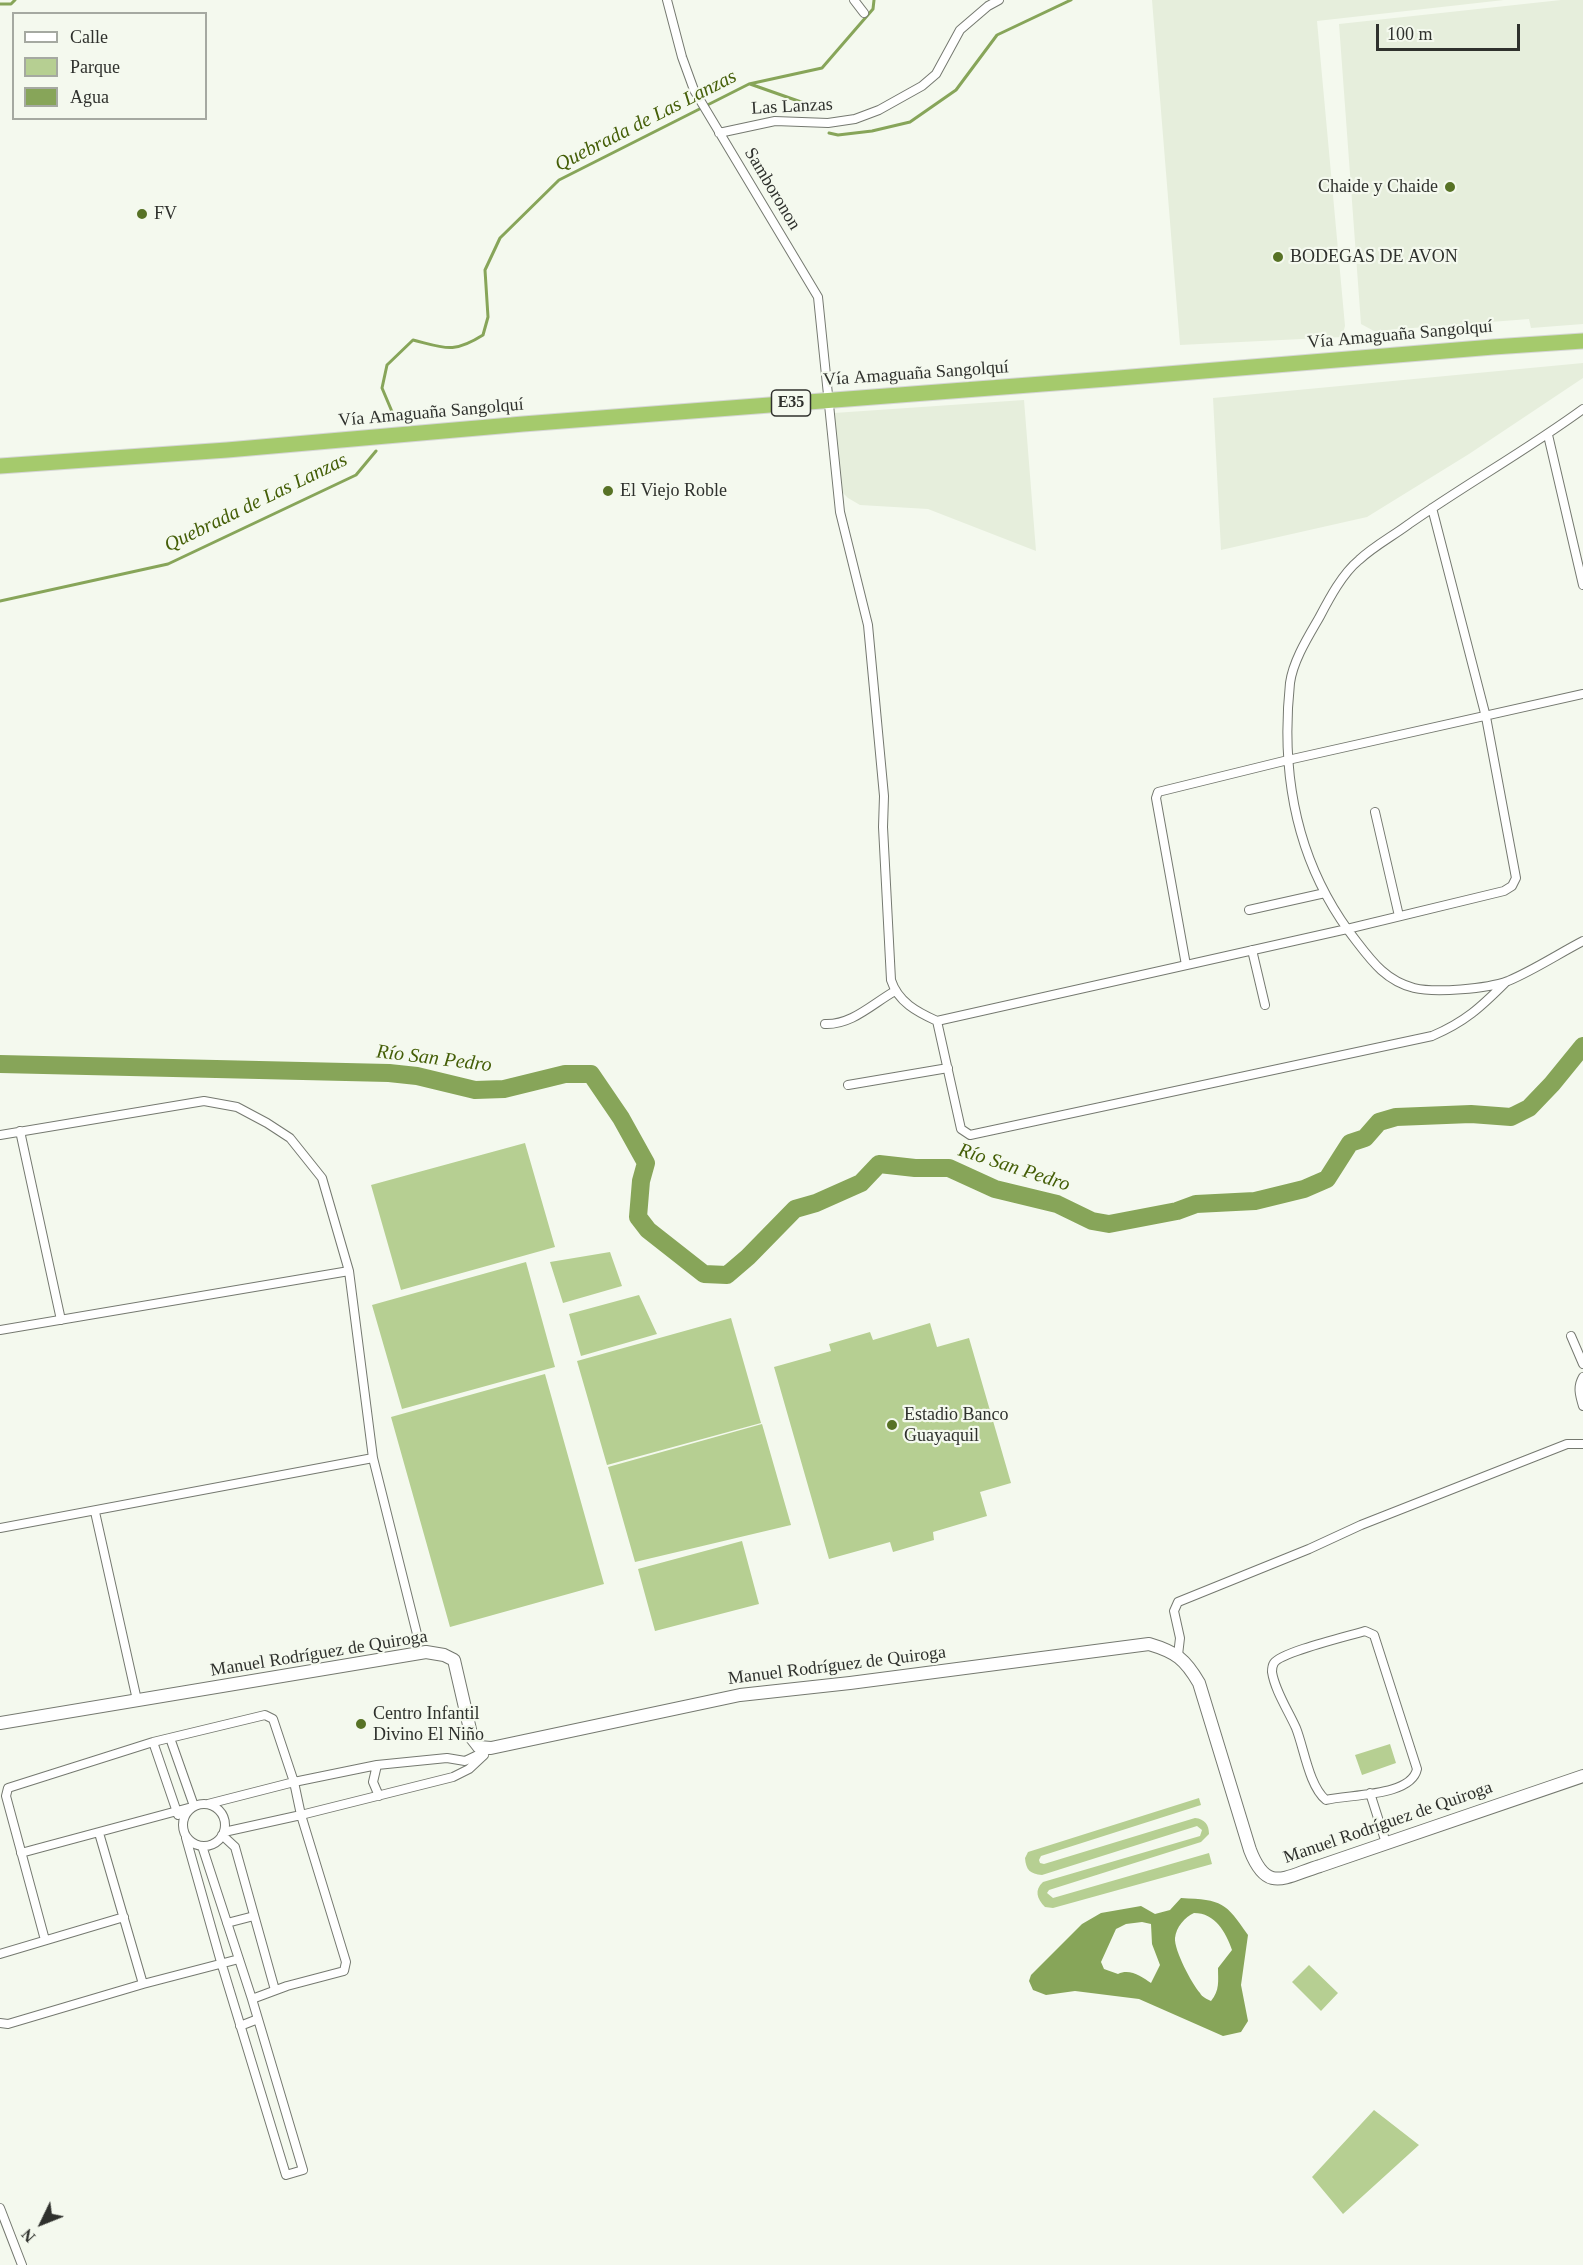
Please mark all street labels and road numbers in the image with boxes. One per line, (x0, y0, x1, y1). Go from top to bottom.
street label: Las Lanzas (751, 94, 833, 120)
street label: Samboronon (739, 144, 805, 234)
street label: Vía Amaguaña Sangolquí (1306, 316, 1494, 354)
street label: Vía Amaguaña Sangolquí (822, 357, 1010, 391)
road number: E35 (772, 390, 810, 416)
street label: Vía Amaguaña Sangolquí (337, 394, 525, 432)
street label: Manuel Rodríguez de Quiroga (209, 1626, 429, 1682)
street label: Manuel Rodríguez de Quiroga (727, 1642, 947, 1690)
street label: Manuel Rodríguez de Quiroga (1281, 1777, 1495, 1869)

